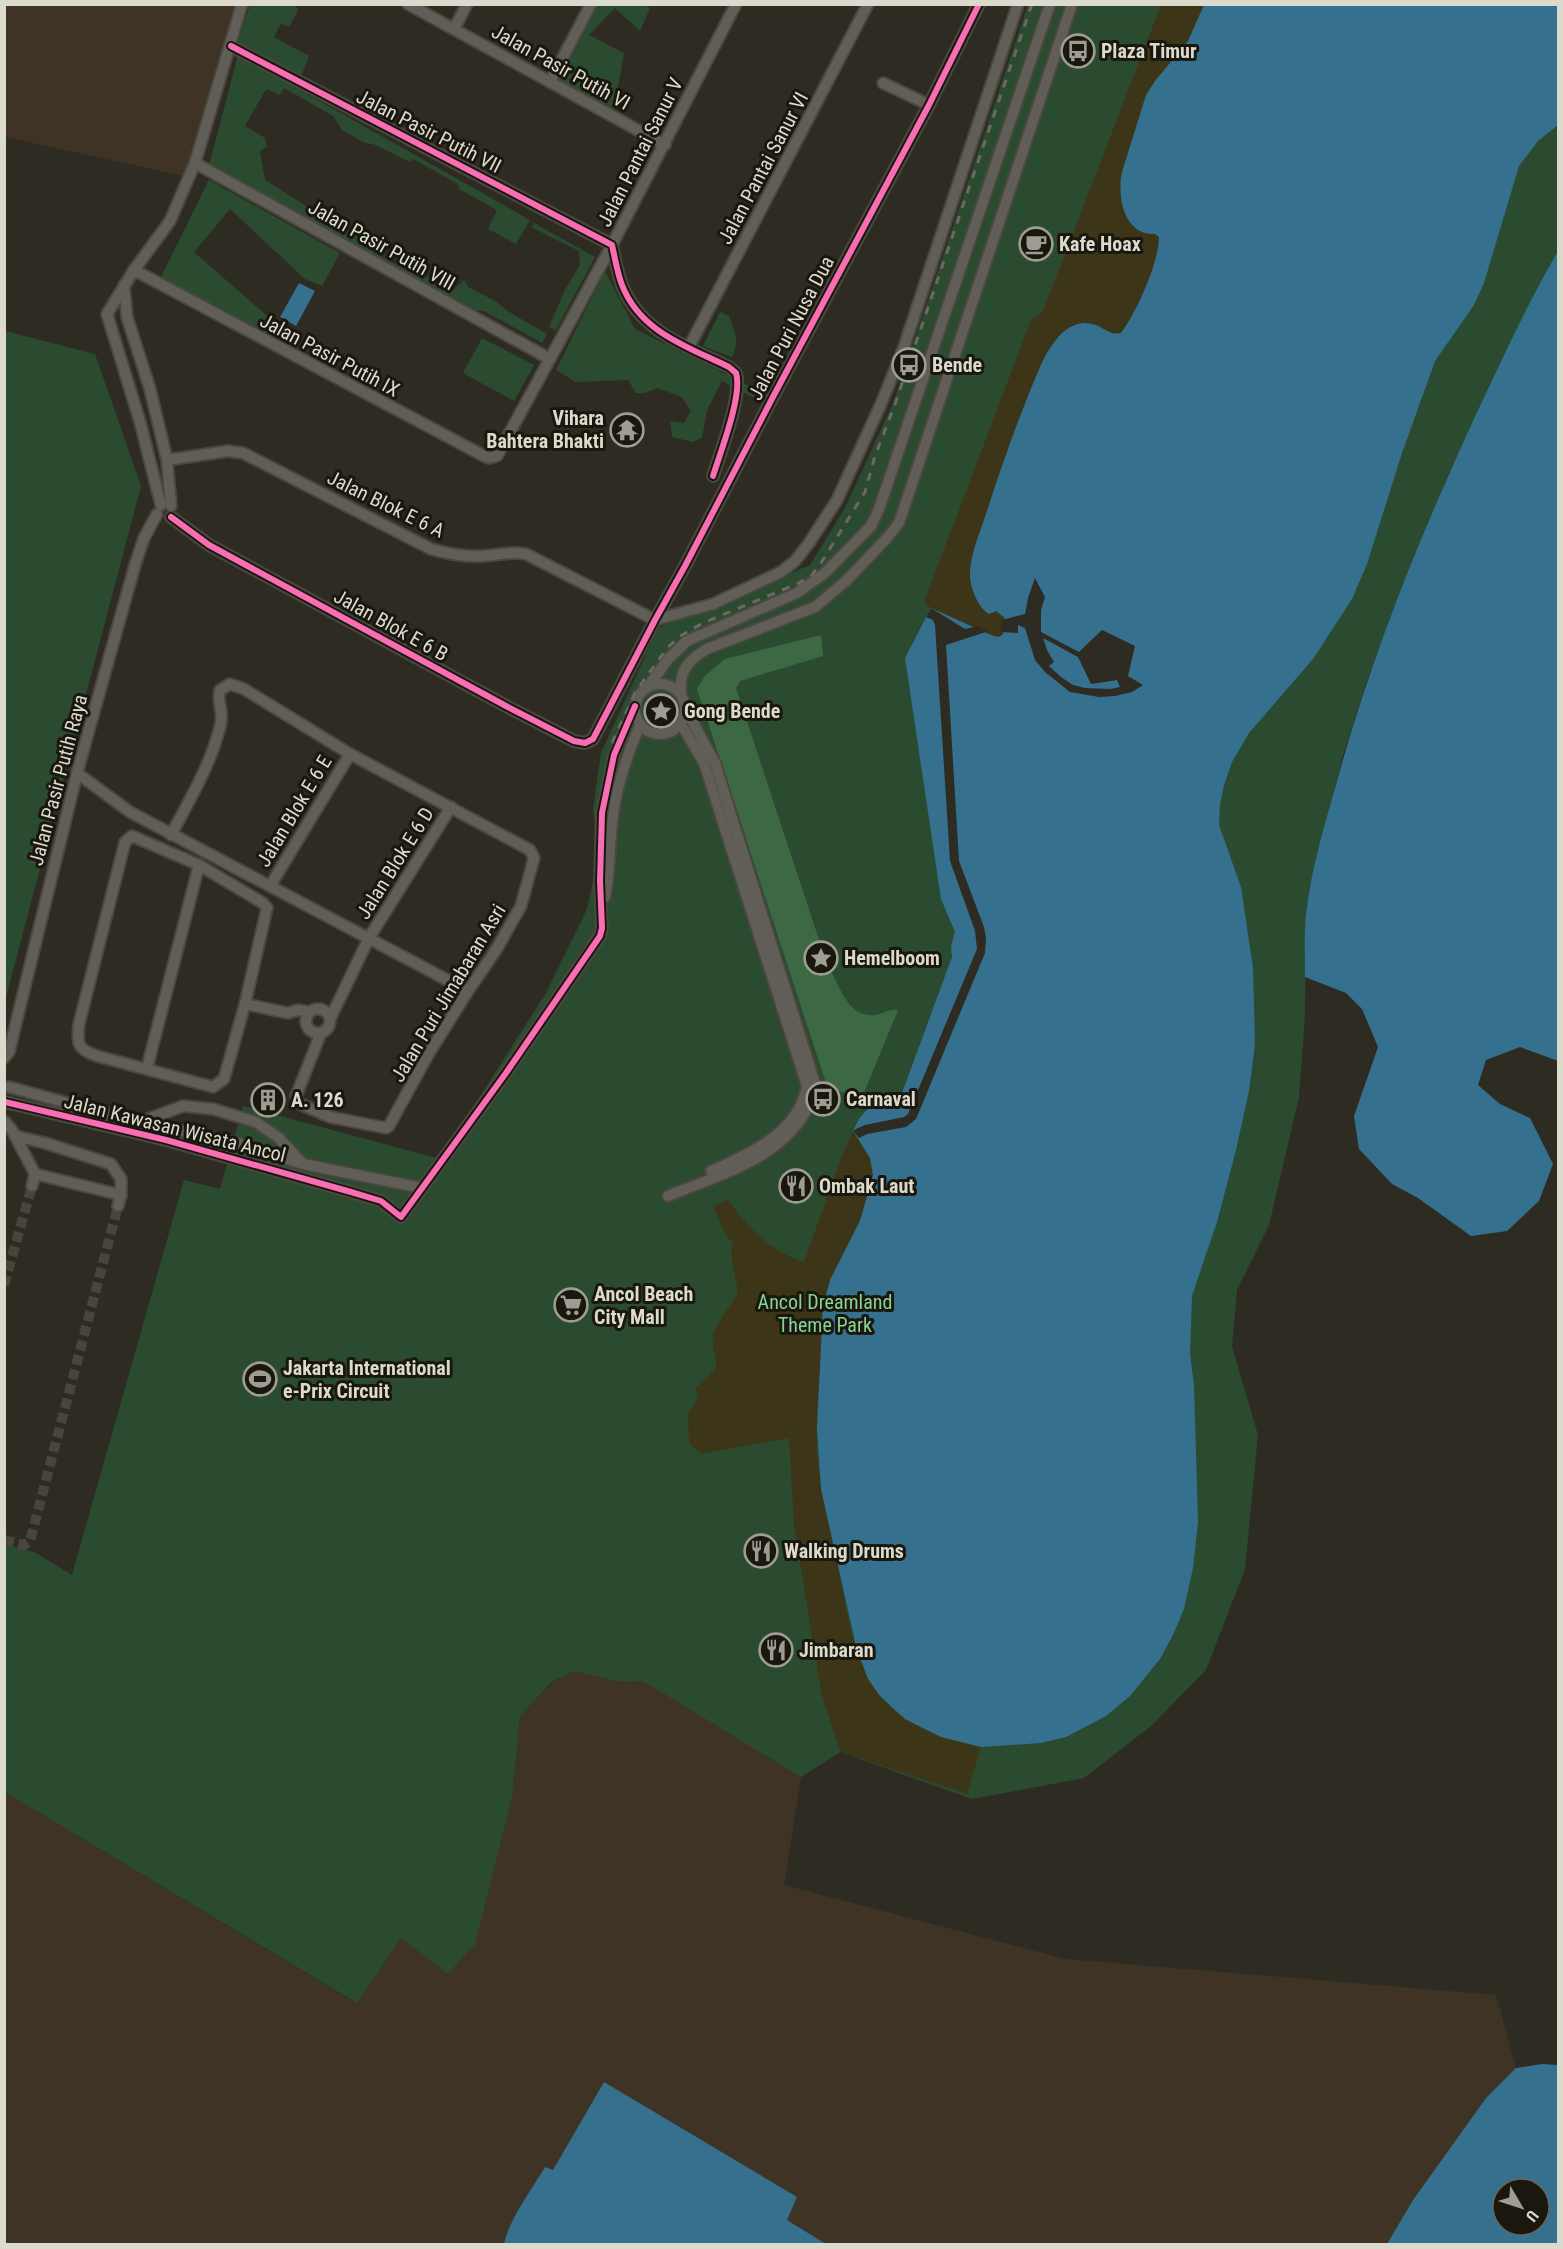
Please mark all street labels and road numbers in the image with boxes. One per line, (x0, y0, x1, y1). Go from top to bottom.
street label: Jalan Pasir Putih VI (488, 19, 634, 115)
street label: Jalan Pantai Sanur V (592, 74, 688, 230)
street label: Jalan Pasir Putih VII (353, 84, 505, 178)
street label: Jalan Pantai Sanur VI (713, 88, 813, 248)
street label: Jalan Pasir Putih VIII (304, 195, 460, 295)
street label: Jalan Puri Nusa Dua (743, 252, 839, 404)
street label: Jalan Pasir Putih IX (256, 308, 404, 402)
street label: Jalan Blok E 6 A (323, 465, 449, 543)
street label: Jalan Blok E 6 B (330, 584, 452, 666)
street label: Jalan Pasir Putih Raya (24, 692, 92, 868)
street label: Jalan Blok E 6 E (251, 751, 337, 871)
street label: Jalan Blok E 6 D (351, 803, 439, 923)
street label: Jalan Puri Jimabaran Asri (385, 900, 511, 1086)
street label: Jalan Kawasan Wisata Ancol (62, 1089, 288, 1167)

